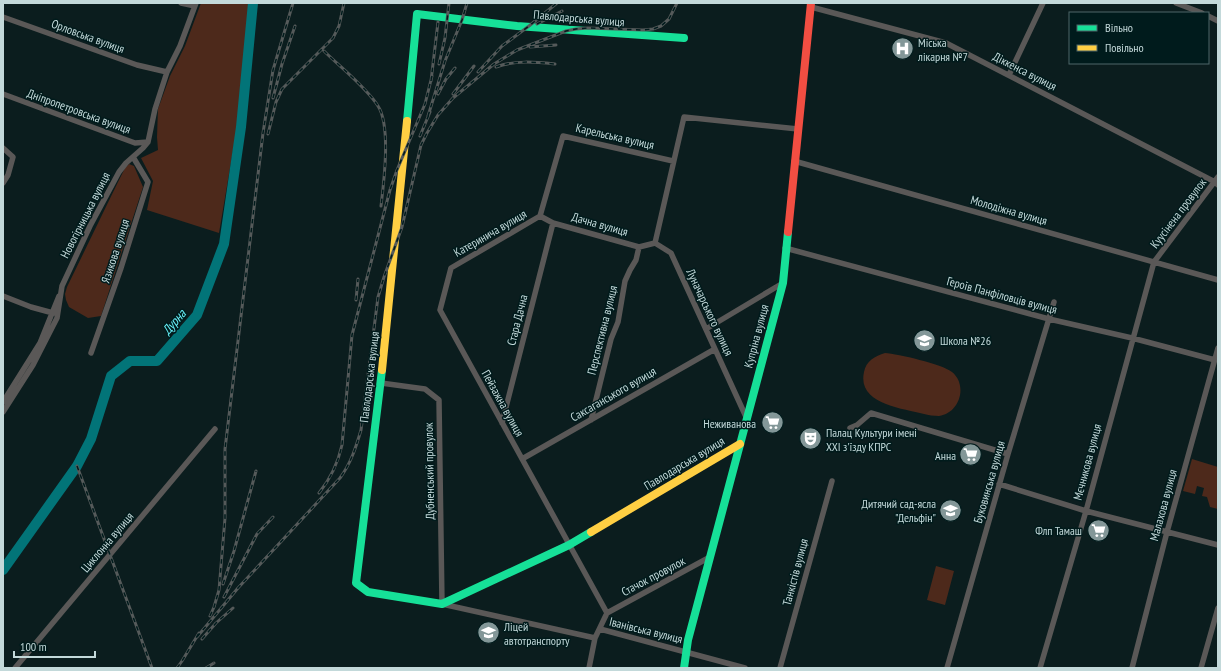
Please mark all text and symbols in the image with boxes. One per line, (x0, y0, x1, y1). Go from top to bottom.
street label: Павлодарська вулиця (533, 7, 626, 29)
legend (1069, 12, 1209, 64)
street label: Орловська вулиця (49, 16, 127, 56)
text: Вільно (1105, 20, 1133, 35)
place label: Міська лікарня №7 (917, 35, 968, 64)
hospital icon: Міська лікарня №7 (890, 36, 916, 62)
text: Повільно (1105, 40, 1144, 55)
street label: Діккенса вулиця (991, 49, 1060, 94)
street label: Дніпропетровська вулиця (25, 85, 133, 137)
street label: Карельська вулиця (574, 120, 656, 152)
street label: Новогірницька вулиця (57, 169, 113, 261)
street label: Куусінена провулок (1147, 175, 1209, 251)
street label: Молодіжна вулиця (969, 192, 1049, 228)
street label: Катеринича вулиця (451, 206, 529, 260)
street label: Дачна вулиця (570, 209, 630, 239)
street label: Язикова вулиця (98, 217, 132, 285)
street label: Луначарського вулиця (683, 265, 737, 358)
street label: Героїв Панфіловців вулиця (945, 273, 1059, 317)
street label: Перспективна вулиця (584, 284, 620, 376)
street label: Стара Дачна (503, 293, 531, 347)
street label: Купріна вулиця (740, 302, 772, 369)
water label: Дурна (158, 305, 190, 339)
school or university icon: Школа №26 (911, 327, 937, 353)
street label: Павлодарська вулиця (356, 330, 382, 423)
place label: Школа №26 (940, 333, 991, 348)
street label: Саксаганського вулиця (567, 363, 659, 425)
street label: Пейзажна вулиця (479, 367, 528, 439)
supermarket icon: Неживанова (759, 410, 785, 436)
place label: Неживанова (703, 416, 756, 431)
street label: Дубненський провулок (421, 422, 437, 520)
street label: Мєчникова вулиця (1070, 422, 1105, 502)
place label: Палац Культури імені XXI з'їзду КПРС (826, 425, 917, 454)
theatre icon: Палац Культури імені XXI з'їзду КПРС (798, 426, 824, 452)
street label: Павлодарська вулиця (641, 433, 727, 493)
street label: Буковинська вулиця (970, 439, 1008, 525)
supermarket icon: Анна (958, 442, 984, 468)
place label: Анна (935, 448, 956, 463)
street label: Малахова вулиця (1146, 467, 1180, 542)
place label: Дитячий сад-ясла "Дельфін" (862, 496, 936, 525)
school or university icon: Дитячий сад-ясла "Дельфін" (938, 497, 964, 523)
street label: Циклонна вулиця (78, 509, 137, 575)
supermarket icon: Флп Тамаш (1085, 517, 1111, 543)
place label: Флп Тамаш (1035, 523, 1082, 538)
street label: Танкістів вулиця (779, 536, 811, 607)
street label: Стачок провулок (619, 553, 688, 599)
street label: Іванівська вулиця (608, 614, 685, 646)
place label: Ліцей автотранспорту (503, 619, 570, 648)
school or university icon: Ліцей автотранспорту (476, 620, 502, 646)
scale bar (14, 633, 95, 659)
text: 100 m (20, 639, 47, 654)

